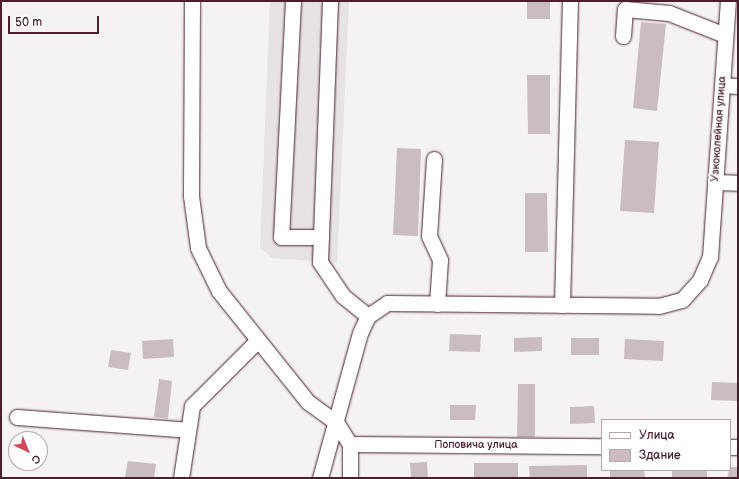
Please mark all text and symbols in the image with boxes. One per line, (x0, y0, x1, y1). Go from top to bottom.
scale bar (10, 8, 101, 34)
text: 50 m (15, 15, 42, 30)
street label: Узкоколейная улица (709, 76, 729, 182)
legend (601, 419, 731, 471)
text: Улица (639, 428, 675, 443)
north arrow (8, 431, 48, 471)
street label: Поповича улица (434, 438, 518, 452)
text: Здание (639, 448, 681, 463)
text: С (29, 452, 43, 467)

